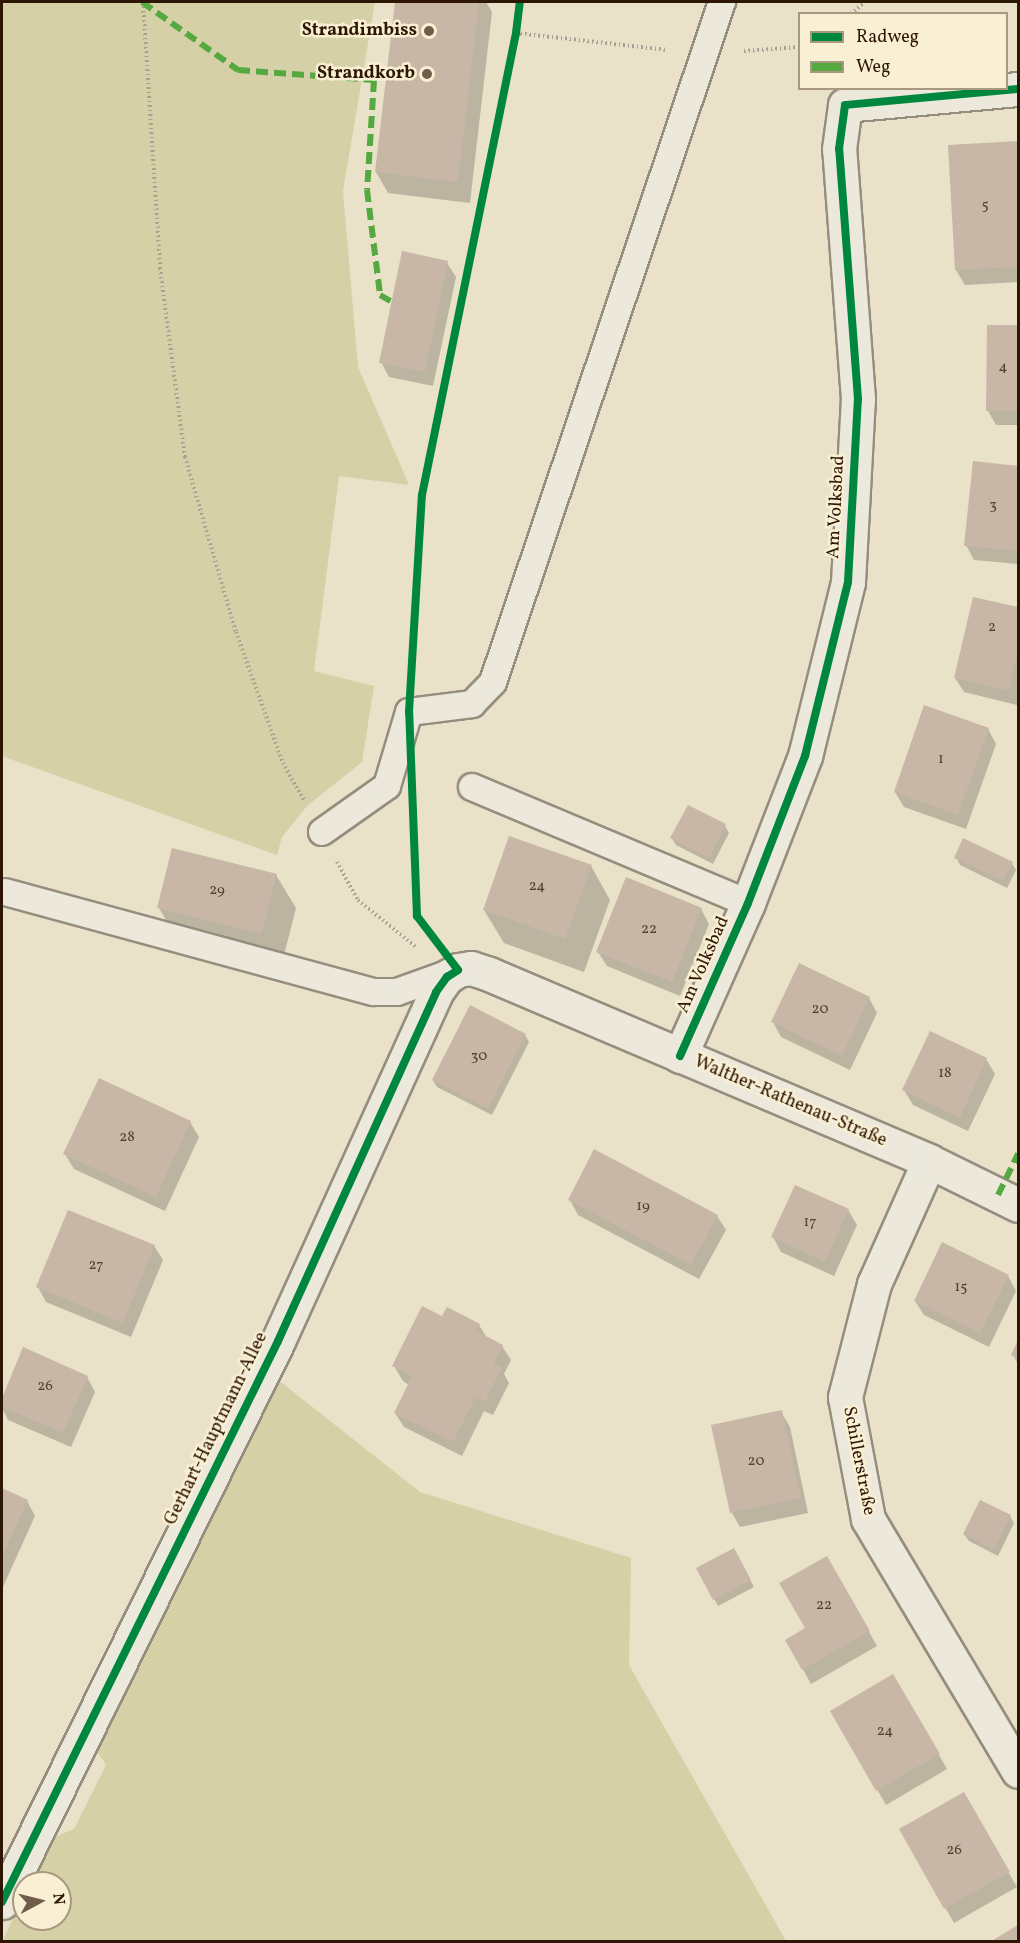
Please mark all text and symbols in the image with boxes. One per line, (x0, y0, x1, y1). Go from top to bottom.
legend (798, 12, 1008, 90)
place label: Strandimbiss (302, 20, 417, 42)
marker: Strandimbiss (422, 24, 436, 38)
text: Radweg (856, 25, 919, 50)
text: Weg (856, 55, 890, 80)
place label: Strandkorb (317, 63, 415, 85)
marker: Strandkorb (420, 67, 434, 81)
house number: 5 (981, 197, 989, 215)
house number: 4 (999, 359, 1007, 377)
street label: Am Volksbad (823, 454, 851, 560)
house number: 3 (989, 497, 997, 515)
house number: 2 (988, 619, 996, 637)
house number: 1 (938, 751, 944, 769)
house number: 24 (529, 878, 545, 896)
house number: 29 (209, 882, 225, 900)
street label: Am Volksbad (673, 913, 735, 1017)
house number: 22 (641, 921, 657, 939)
house number: 20 (812, 1001, 828, 1019)
house number: 30 (471, 1048, 487, 1066)
street label: Walther-Rathenau-Straße (690, 1052, 890, 1152)
house number: 18 (938, 1065, 952, 1083)
house number: 28 (119, 1129, 135, 1147)
house number: 19 (636, 1198, 650, 1216)
house number: 17 (803, 1214, 817, 1232)
house number: 27 (89, 1257, 103, 1275)
house number: 15 (954, 1279, 968, 1297)
street label: Gerhart-Hauptmann-Allee (161, 1329, 273, 1529)
house number: 26 (37, 1378, 53, 1396)
street label: Schillerstraße (837, 1405, 879, 1517)
house number: 20 (748, 1453, 764, 1471)
house number: 22 (816, 1597, 832, 1615)
house number: 24 (877, 1723, 893, 1741)
house number: 26 (946, 1842, 962, 1860)
north arrow (12, 1871, 72, 1931)
text: N (46, 1892, 70, 1906)

